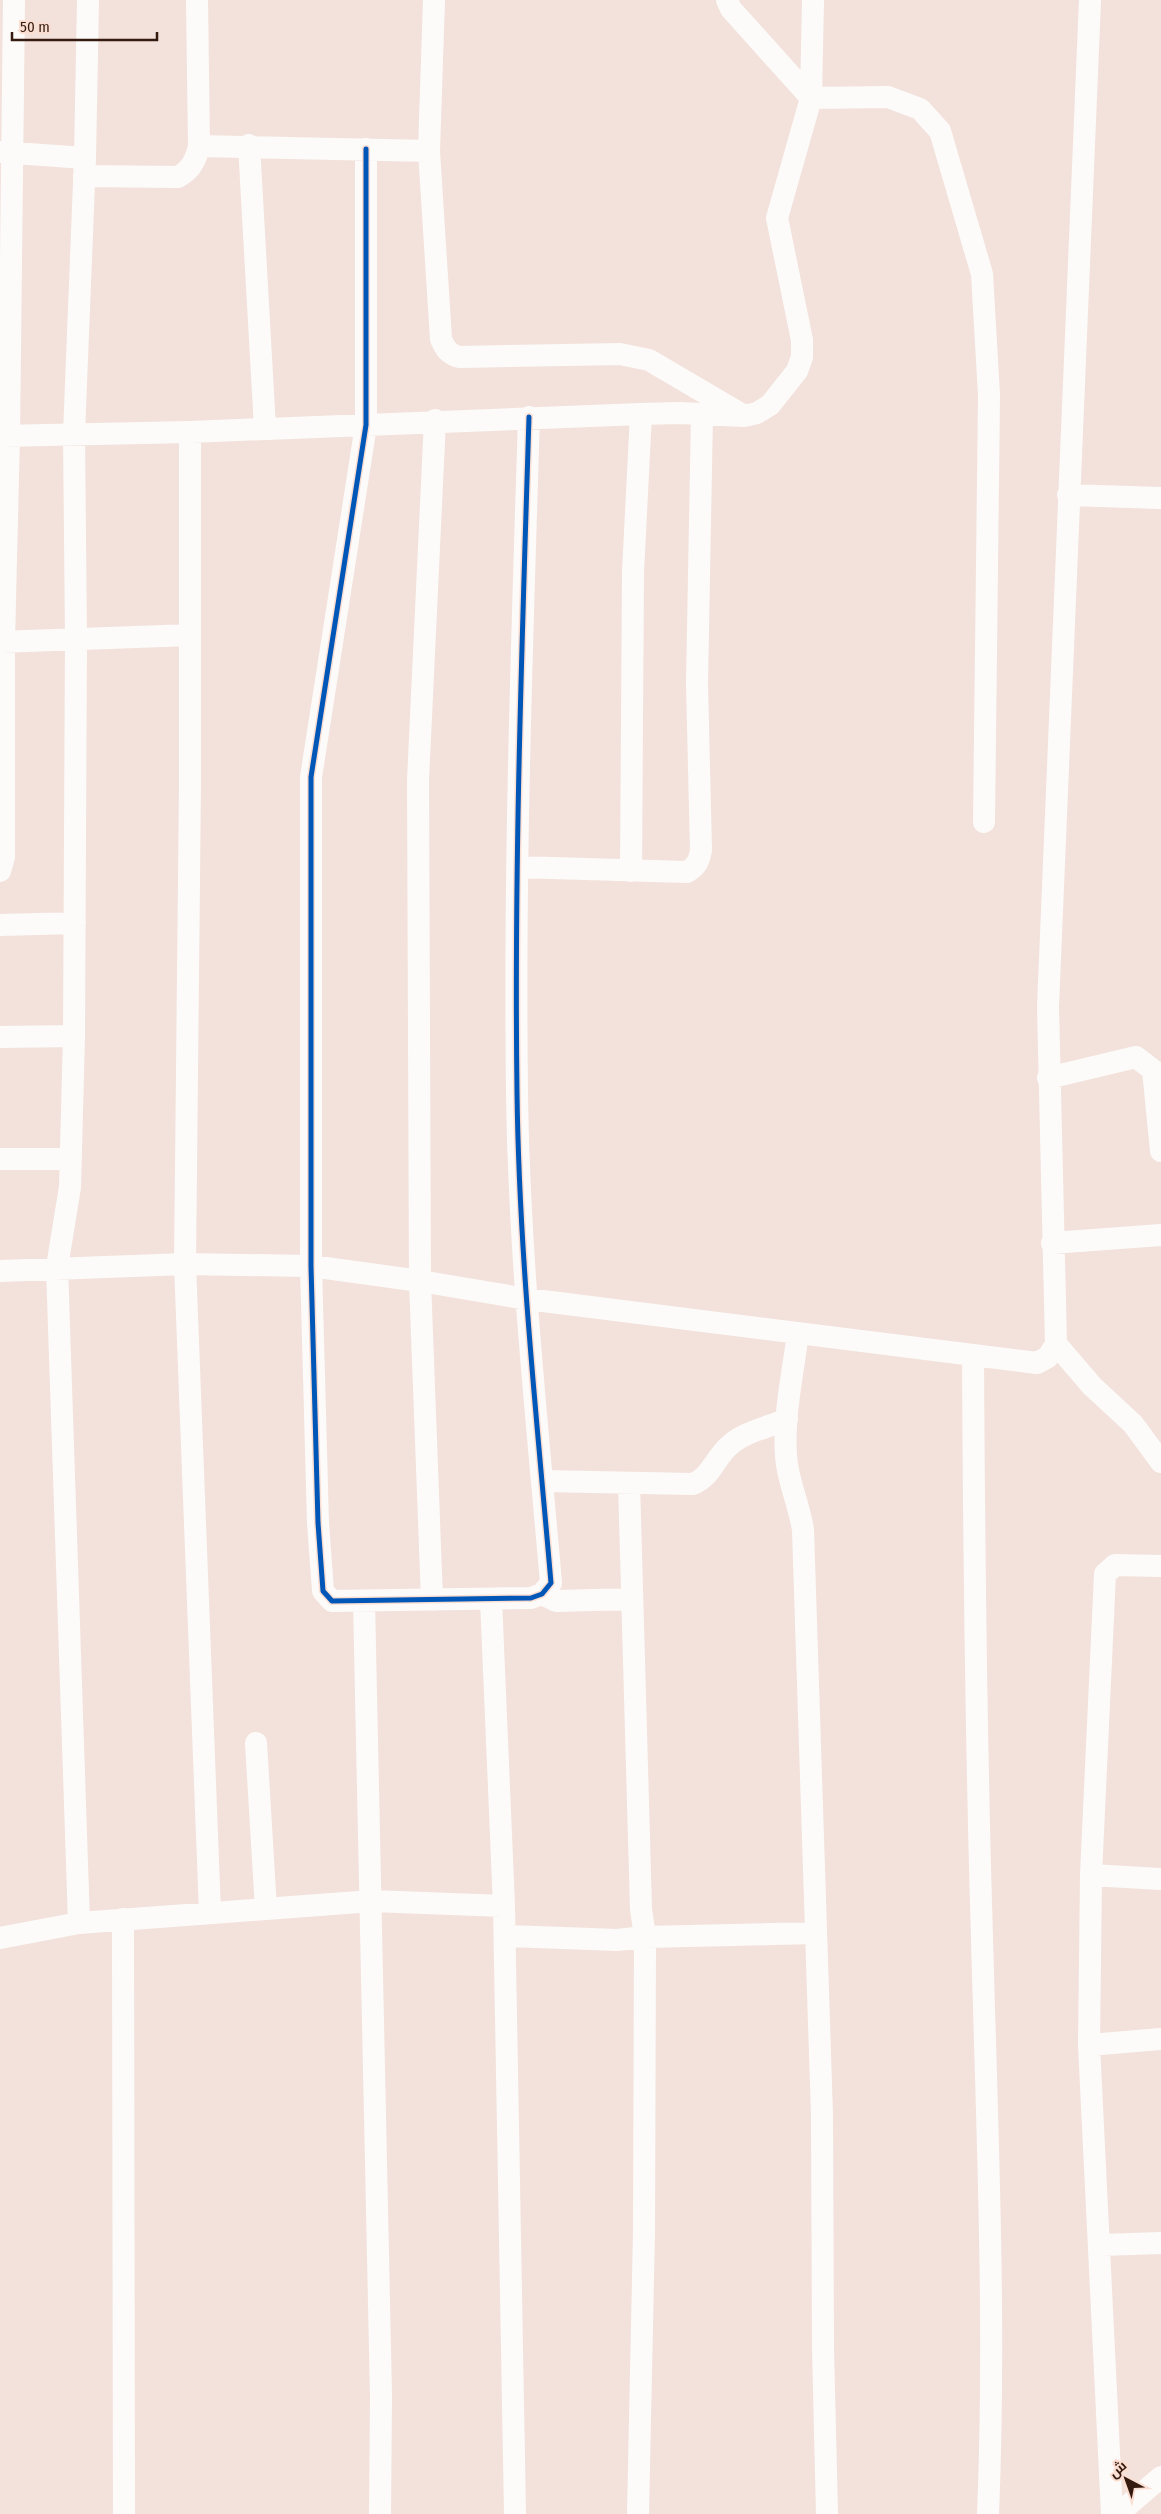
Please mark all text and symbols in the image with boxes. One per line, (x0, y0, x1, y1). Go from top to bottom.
scale bar (12, 10, 158, 42)
text: 50 m (20, 18, 50, 36)
north arrow (1101, 2454, 1151, 2504)
text: ش (1105, 2457, 1130, 2482)

